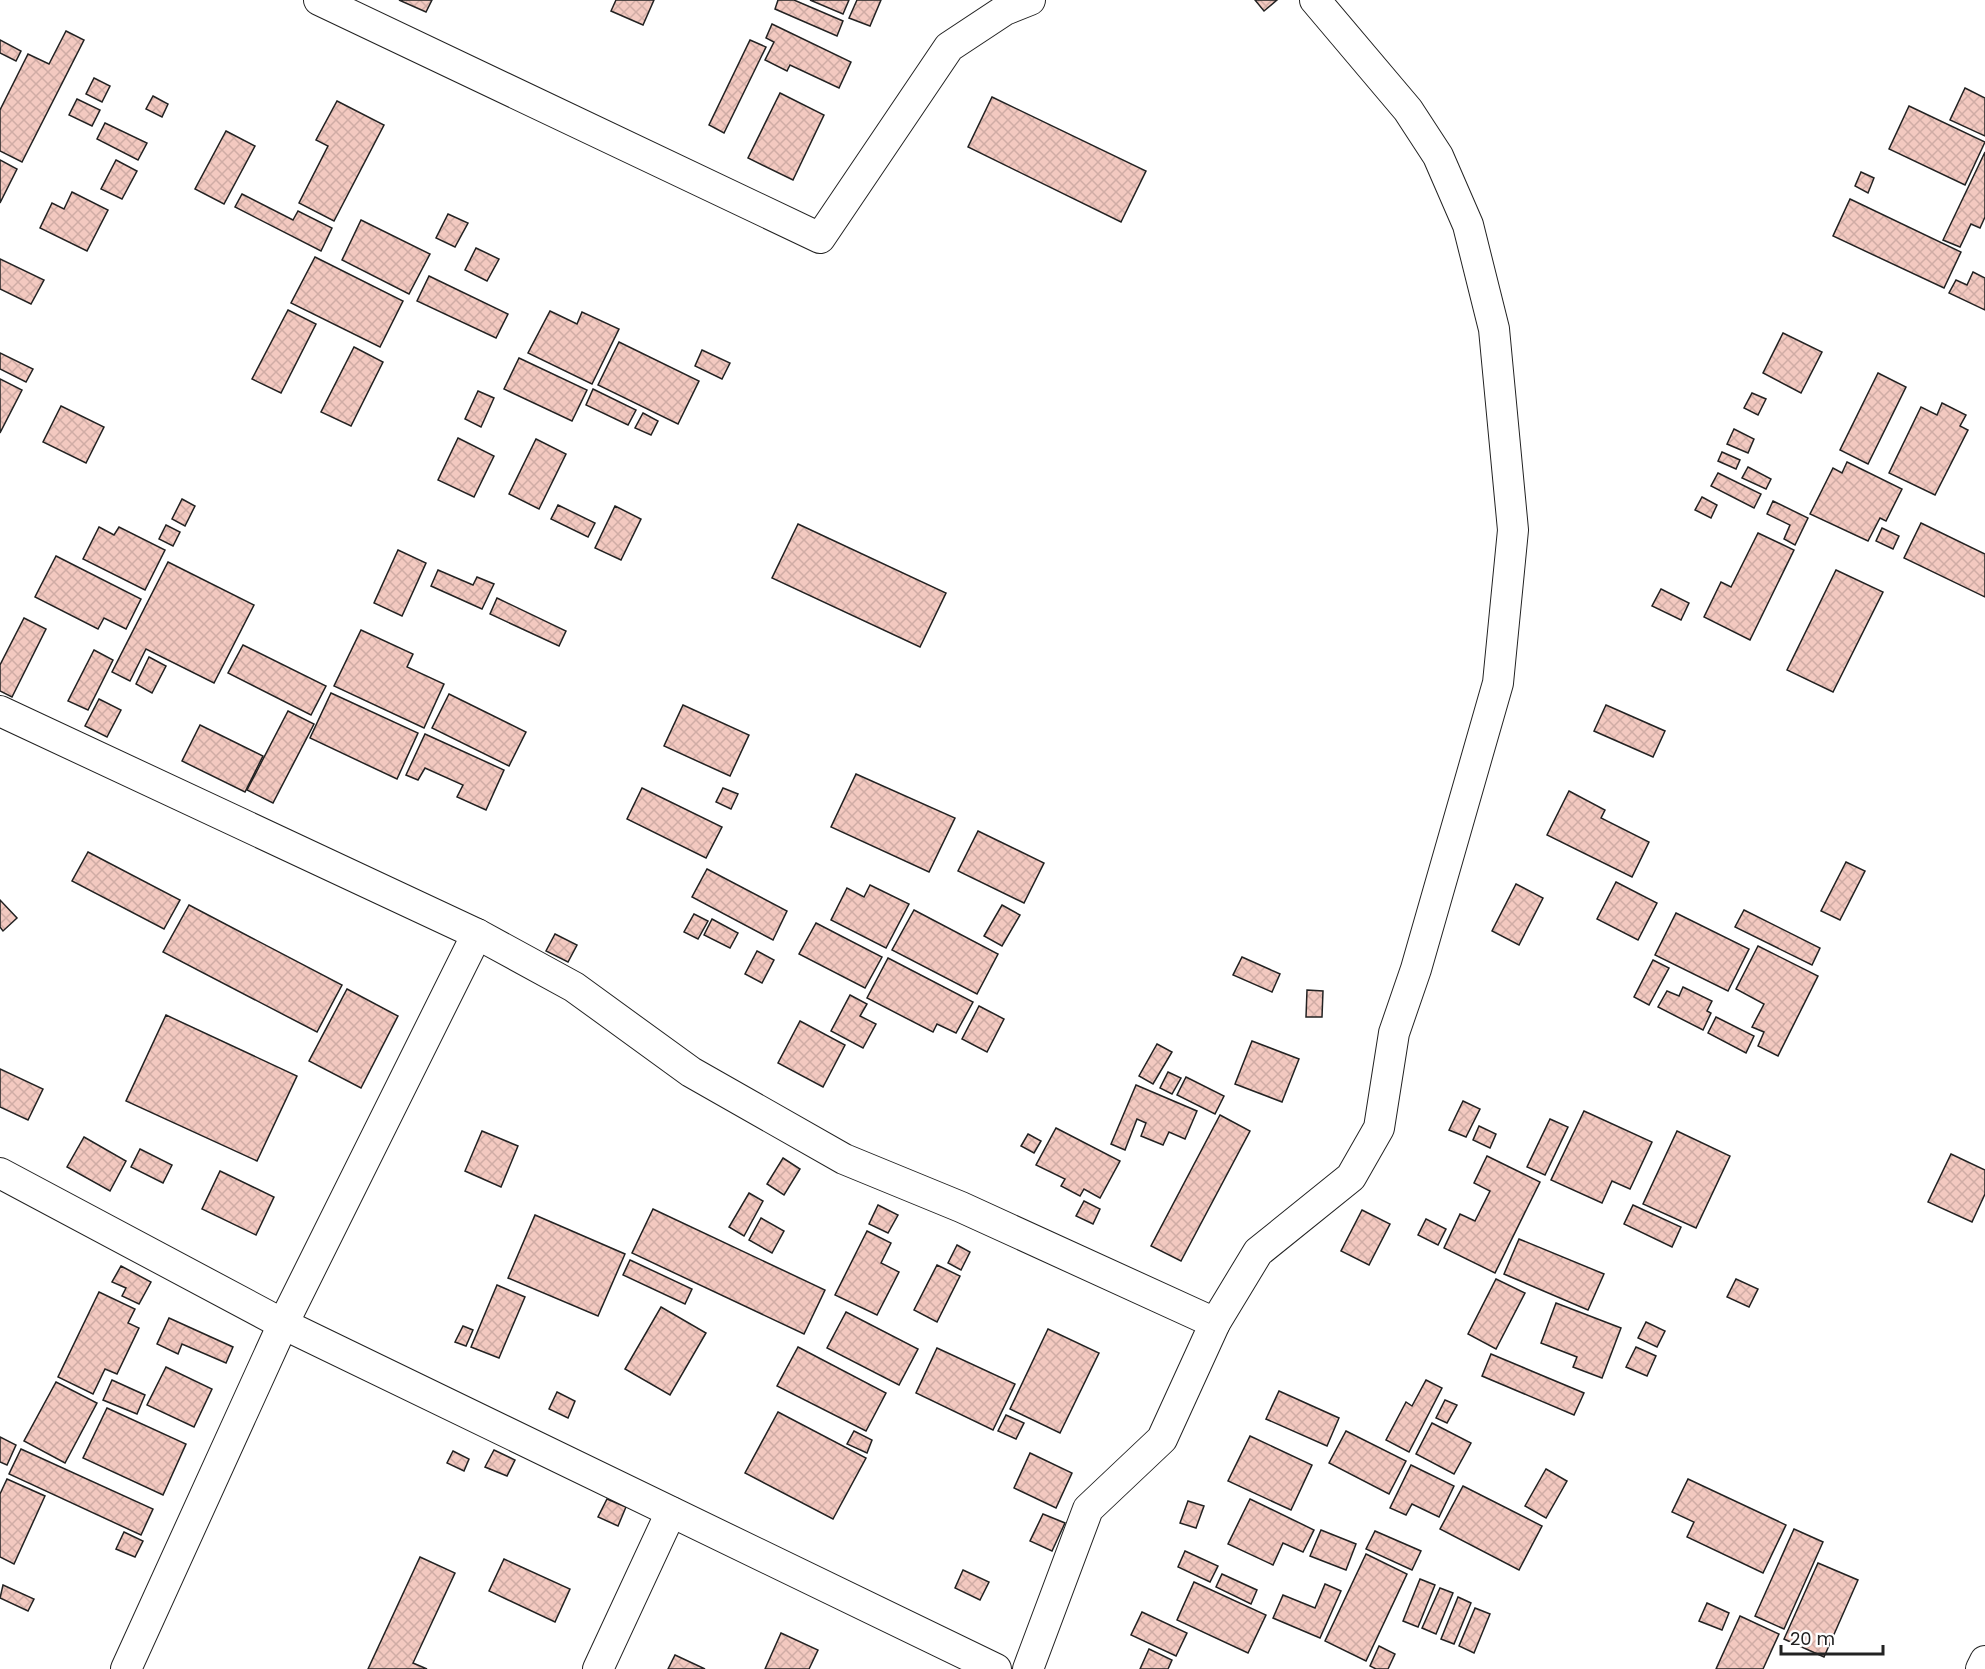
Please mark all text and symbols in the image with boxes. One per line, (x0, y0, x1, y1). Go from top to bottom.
scale bar (1781, 1618, 1883, 1656)
text: 20 m (1790, 1626, 1835, 1651)

